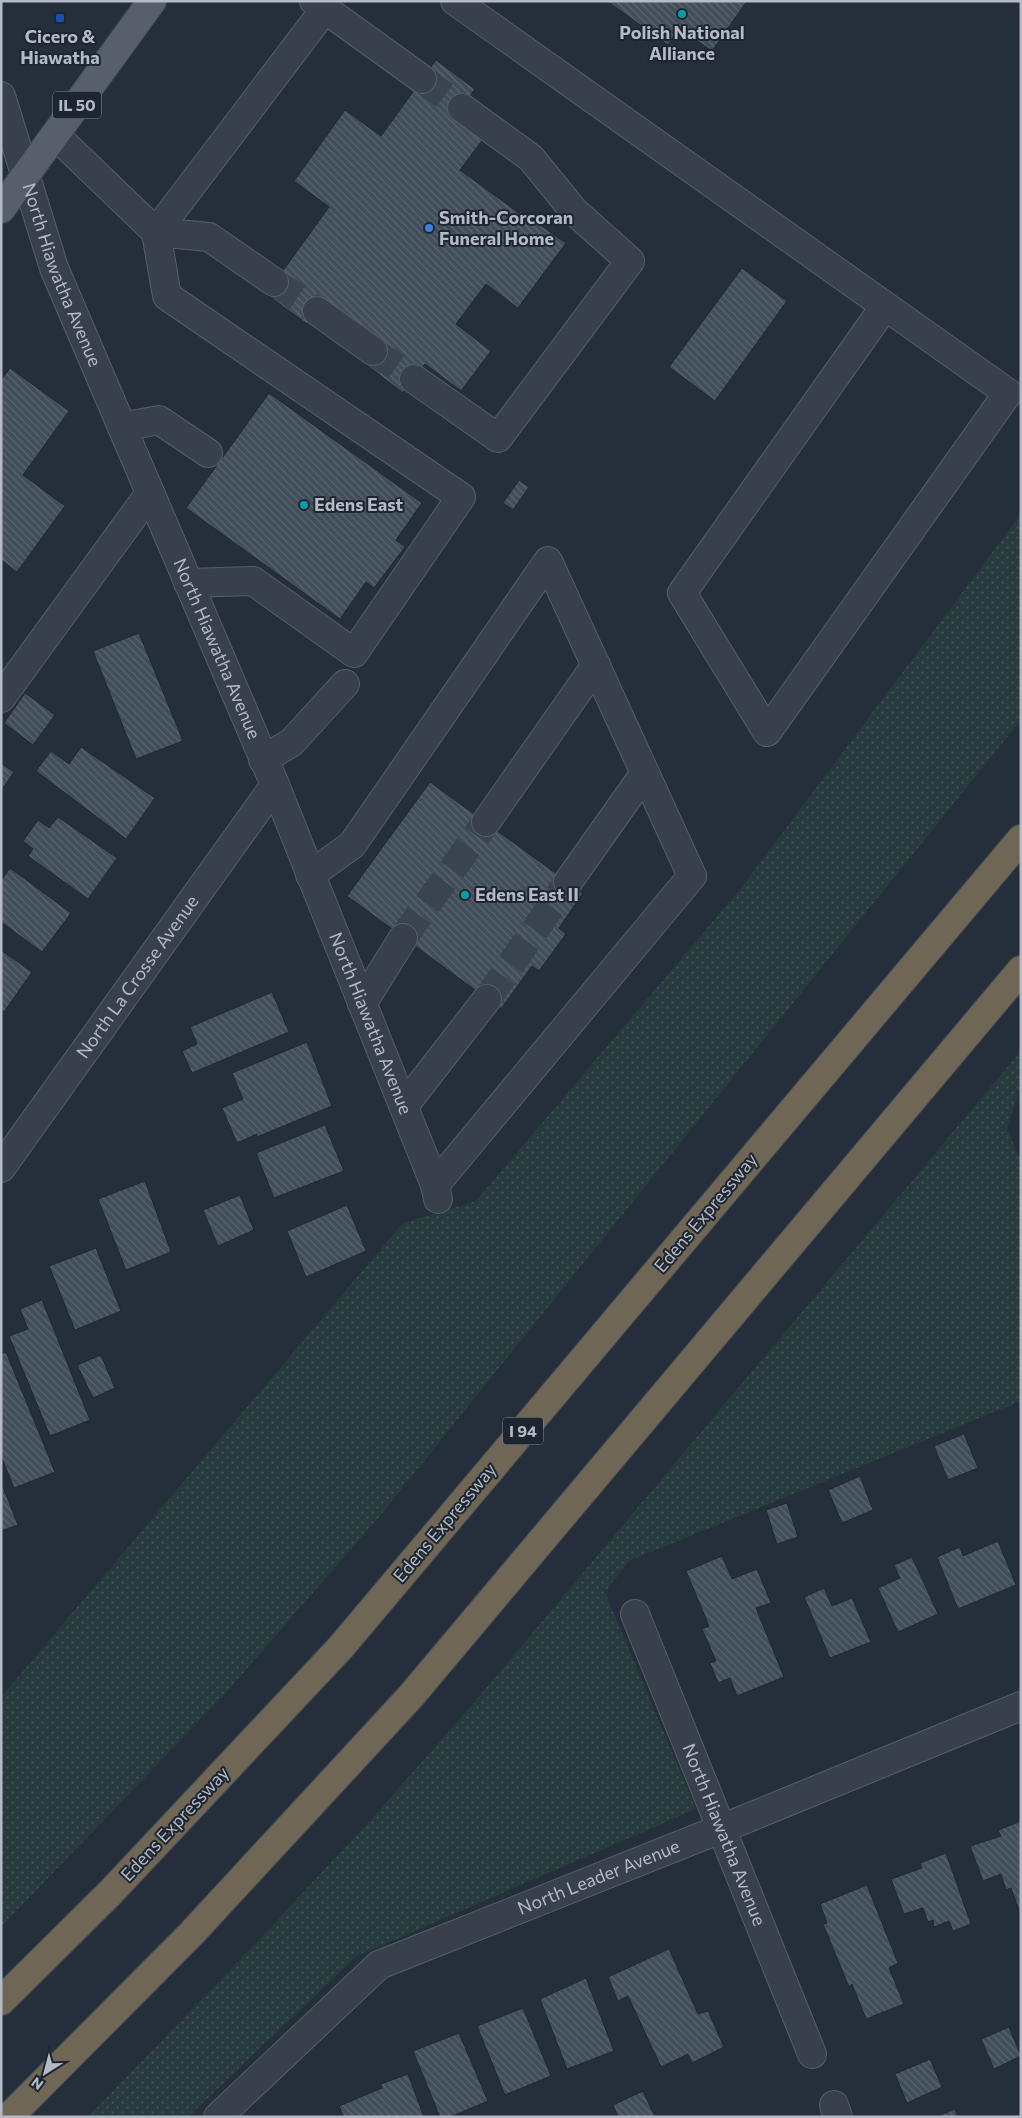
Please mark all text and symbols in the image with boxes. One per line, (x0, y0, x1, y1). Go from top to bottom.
marker: Polish National Alliance (676, 8, 688, 20)
marker: Cicero & Hiawatha (54, 12, 66, 24)
place label: Polish National Alliance (619, 21, 745, 64)
place label: Cicero & Hiawatha (20, 25, 100, 68)
road number: IL 50 (53, 92, 101, 118)
street label: North Hiawatha Avenue (18, 180, 107, 370)
place label: Smith-Corcoran Funeral Home (439, 206, 573, 249)
marker: Smith-Corcoran Funeral Home (423, 222, 435, 234)
place label: Edens East (314, 493, 403, 515)
marker: Edens East (298, 499, 310, 511)
street label: North Hiawatha Avenue (169, 555, 266, 742)
place label: Edens East II (475, 883, 579, 905)
marker: Edens East II (459, 889, 471, 901)
street label: North La Crosse Avenue (71, 891, 203, 1062)
street label: North Hiawatha Avenue (325, 929, 418, 1117)
street label: Edens Expressway (649, 1148, 761, 1276)
road number: I 94 (503, 1418, 543, 1444)
street label: Edens Expressway (388, 1458, 500, 1586)
street label: North Hiawatha Avenue (678, 1740, 771, 1929)
street label: Edens Expressway (116, 1761, 233, 1885)
street label: North Leader Avenue (514, 1834, 683, 1919)
north arrow (20, 2048, 70, 2098)
text: N (28, 2074, 46, 2094)

